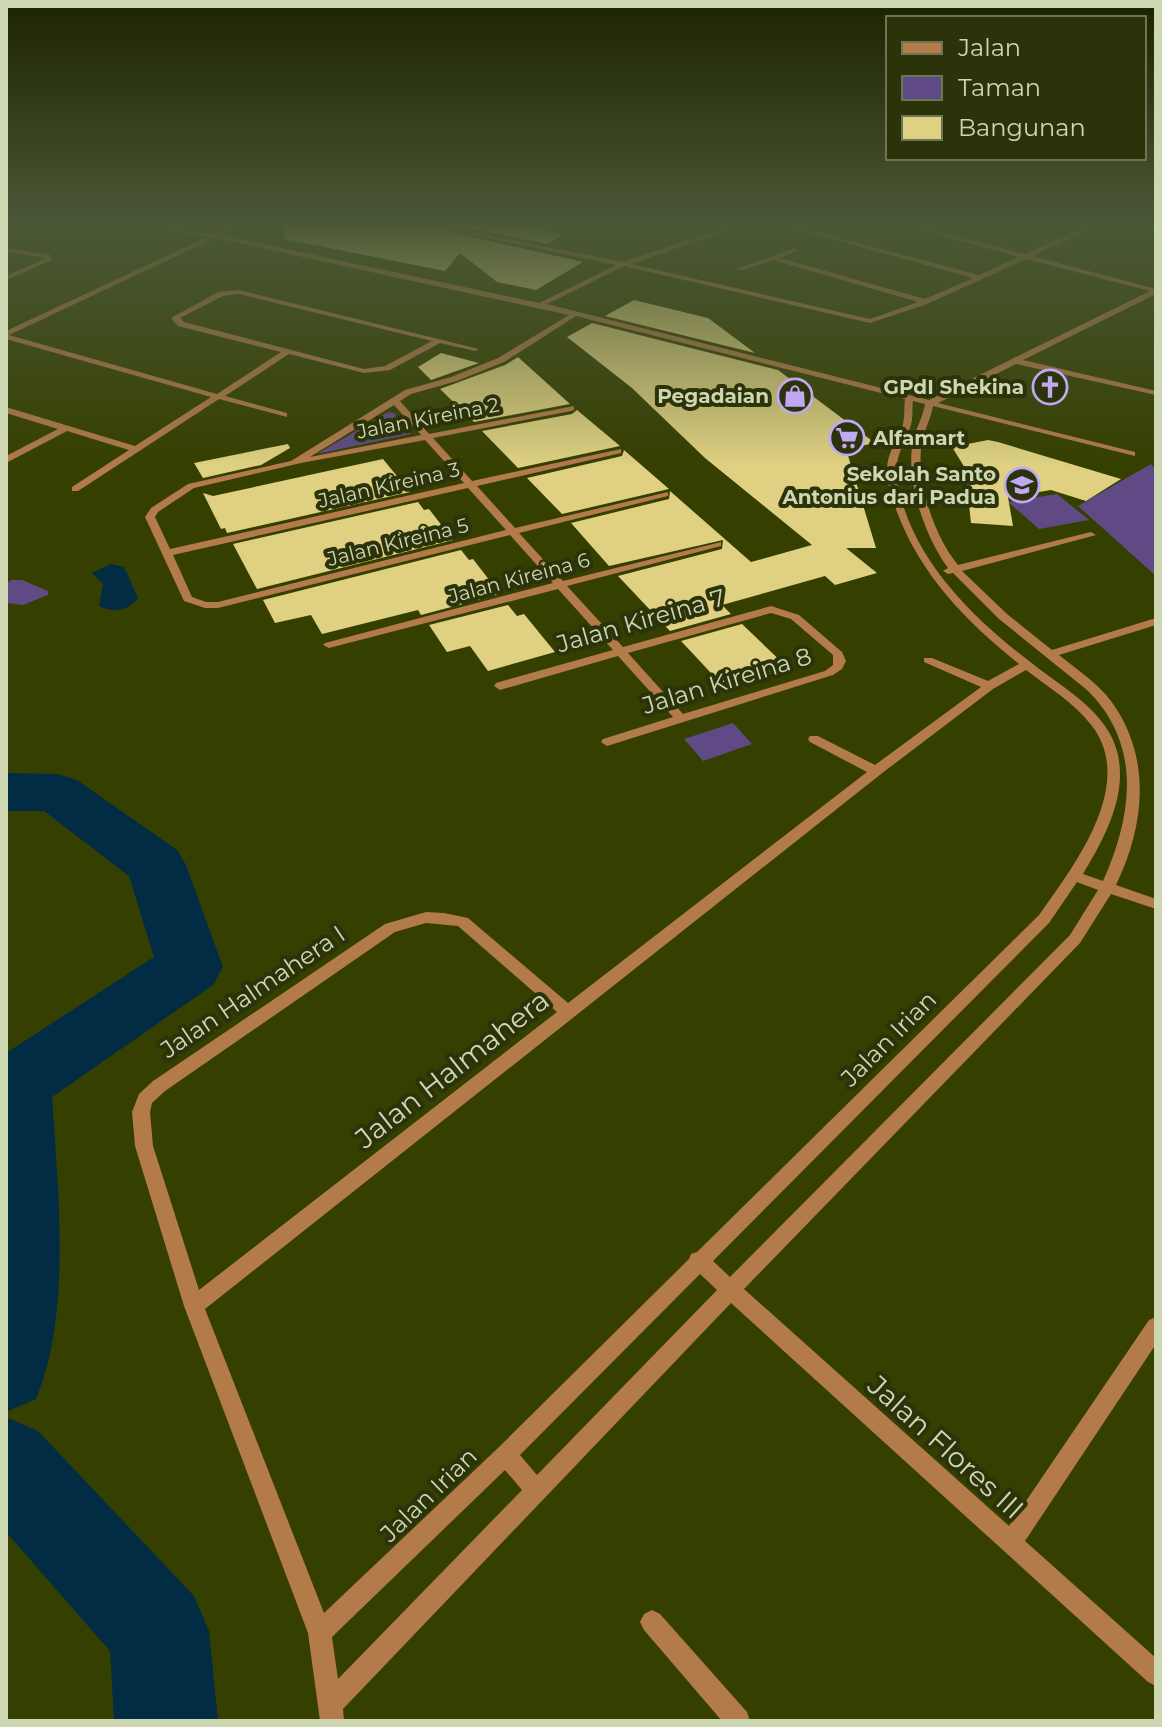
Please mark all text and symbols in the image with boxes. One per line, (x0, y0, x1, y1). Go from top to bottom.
legend (886, 16, 1146, 160)
text: Jalan (957, 33, 1021, 62)
text: Taman (958, 73, 1041, 102)
text: Bangunan (958, 113, 1086, 142)
church icon: GPdI Shekina (1031, 368, 1069, 406)
place label: GPdI Shekina (884, 375, 1024, 399)
shop icon: Pegadaian (776, 377, 814, 415)
place label: Pegadaian (657, 384, 769, 408)
street label: Jalan Kireina 2 (354, 392, 501, 444)
supermarket icon: Alfamart (828, 419, 866, 457)
place label: Alfamart (872, 426, 965, 450)
street label: Jalan Kireina 3 (315, 457, 462, 513)
place label: Sekolah Santo Antonius dari Padua (781, 462, 996, 509)
school or university icon: Sekolah Santo Antonius dari Padua (1003, 466, 1041, 504)
street label: Jalan Kireina 5 (324, 513, 471, 571)
street label: Jalan Kireina 6 (445, 548, 592, 609)
street label: Jalan Kireina 7 (552, 583, 728, 659)
street label: Jalan Kireina 8 (638, 641, 815, 720)
street label: Jalan Halmahera I (154, 919, 350, 1065)
street label: Jalan Halmahera (348, 983, 556, 1156)
street label: Jalan Irian (834, 985, 942, 1093)
street label: Jalan Flores III (860, 1368, 1031, 1526)
street label: Jalan Irian (374, 1442, 483, 1548)

